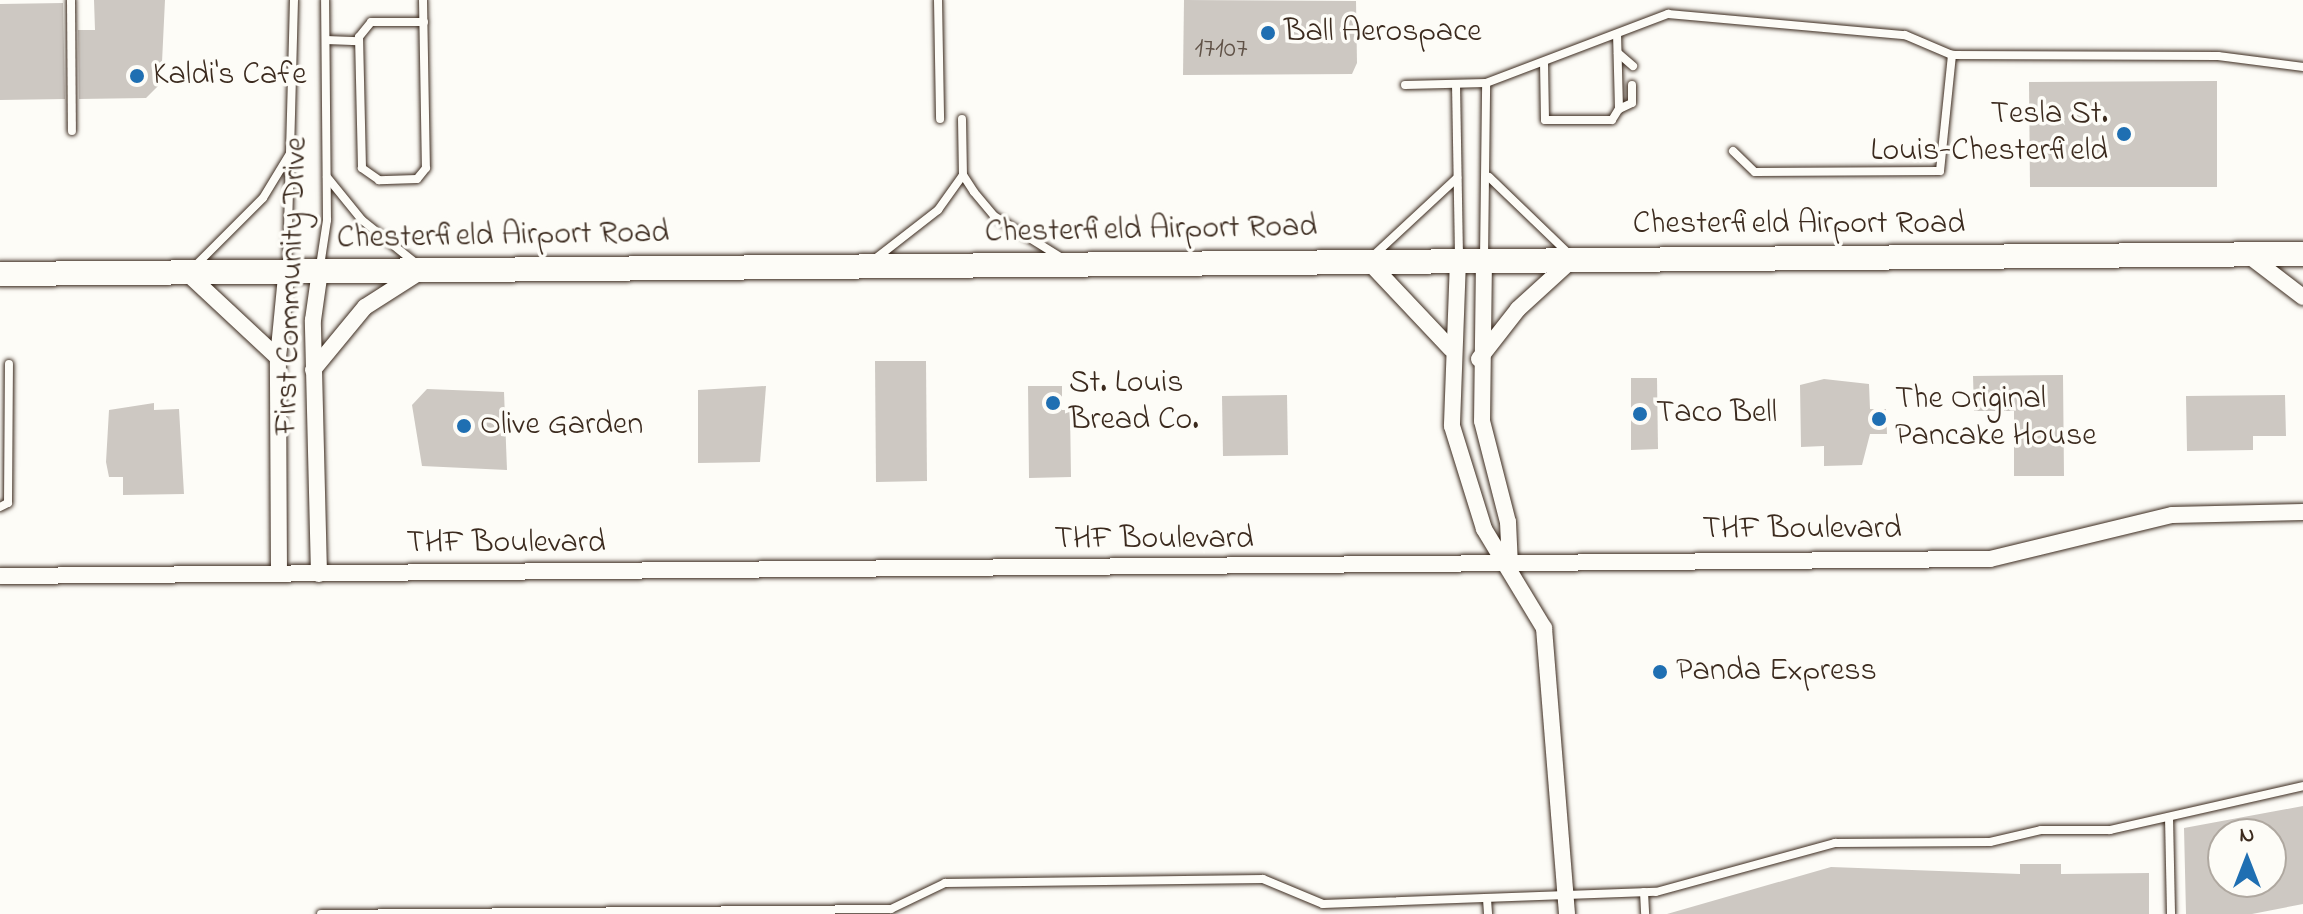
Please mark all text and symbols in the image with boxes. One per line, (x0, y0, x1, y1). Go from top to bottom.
place label: Ball Aerospace (1284, 14, 1482, 52)
marker: Ball Aerospace (1259, 24, 1277, 42)
house number: 17107 (1195, 33, 1247, 67)
place label: Kaldi's Cafe (153, 57, 307, 95)
marker: Kaldi's Cafe (128, 67, 146, 85)
place label: Tesla St. Louis-Chesterfield (1871, 97, 2108, 172)
marker: Tesla St. Louis-Chesterfield (2115, 125, 2133, 143)
street label: First Community Drive (269, 136, 317, 436)
street label: Chesterfield Airport Road (1633, 206, 1965, 244)
street label: Chesterfield Airport Road (984, 209, 1318, 253)
street label: Chesterfield Airport Road (336, 215, 670, 259)
place label: St. Louis Bread Co. (1069, 366, 1199, 441)
place label: The Original Pancake House (1895, 382, 2097, 457)
marker: St. Louis Bread Co. (1044, 394, 1062, 412)
place label: Taco Bell (1656, 395, 1777, 433)
marker: Taco Bell (1631, 405, 1649, 423)
place label: Olive Garden (480, 407, 643, 445)
marker: The Original Pancake House (1870, 410, 1888, 428)
marker: Olive Garden (455, 417, 473, 435)
street label: THF Boulevard (1702, 511, 1902, 549)
street label: THF Boulevard (1054, 521, 1254, 559)
street label: THF Boulevard (406, 525, 606, 563)
place label: Panda Express (1676, 653, 1877, 691)
marker: Panda Express (1651, 663, 1669, 681)
north arrow (2207, 818, 2287, 898)
text: N (2240, 820, 2254, 852)

